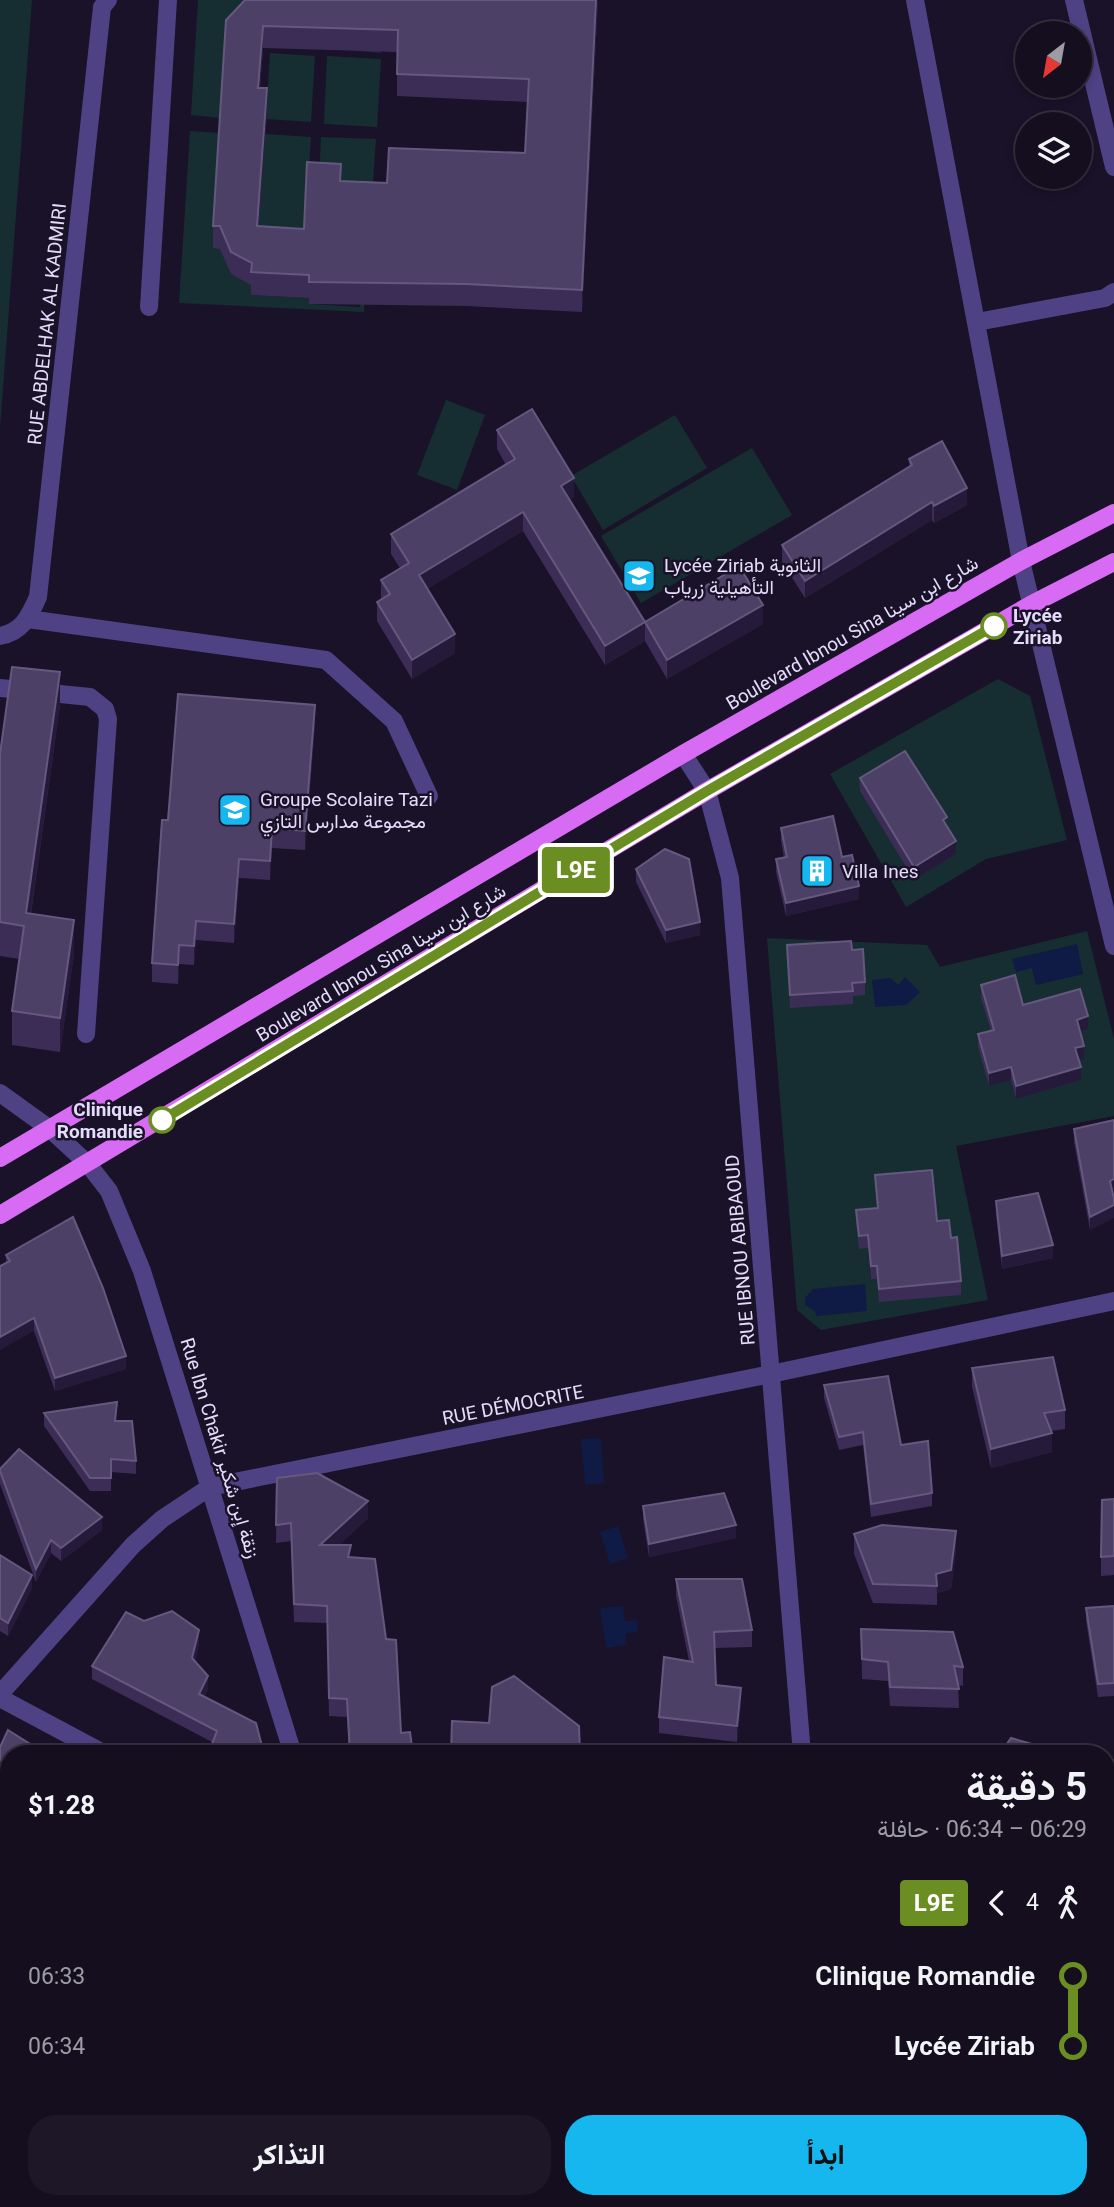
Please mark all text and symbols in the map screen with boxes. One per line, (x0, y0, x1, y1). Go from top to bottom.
north arrow (1015, 21, 1092, 98)
map controls (1015, 21, 1092, 189)
button: layers (1015, 112, 1092, 189)
street label: RUE ABDELHAK AL KADMIRI (23, 202, 71, 446)
street label: Boulevard Ibnou Sina شارع ابن سينا (722, 551, 983, 716)
place label: Lycée Ziriab الثانوية التأهيلية زرياب (664, 554, 821, 599)
school or university icon: Lycée Ziriab الثانوية التأهيلية زرياب (620, 557, 658, 595)
place label: Lycée Ziriab (1013, 604, 1063, 649)
marker: Lycée Ziriab (981, 613, 1007, 639)
place label: Groupe Scolaire Tazi مجموعة مدارس التازي (260, 788, 433, 837)
school or university icon: Groupe Scolaire Tazi مجموعة مدارس التازي (216, 791, 254, 829)
line badge: L9E (536, 847, 616, 893)
building icon: Villa Ines (798, 852, 836, 890)
text: L9E (556, 856, 596, 884)
place label: Villa Ines (842, 860, 919, 883)
street label: Boulevard Ibnou Sina شارع ابن سينا (252, 879, 511, 1048)
place label: Clinique Romandie (57, 1098, 143, 1143)
marker: Clinique Romandie (149, 1107, 175, 1133)
street label: RUE IBNOU ABIBAOUD (720, 1154, 760, 1346)
street label: Rue Ibn Chakir زنقة إبن شكير (175, 1335, 265, 1561)
street label: RUE DÉMOCRITE (440, 1380, 586, 1430)
text: 5 دقيقة (966, 1765, 1087, 1809)
text: $1.28 (28, 1790, 95, 1820)
text: 06:29 – 06:34 · حافلة (877, 1816, 1087, 1843)
icon: back (978, 1884, 1016, 1922)
icon: walk (1049, 1884, 1087, 1922)
text: L9E (914, 1889, 954, 1917)
text: 4 (1026, 1889, 1039, 1916)
text: Clinique Romandie (815, 1961, 1035, 1991)
text: 06:33 (28, 1963, 85, 1990)
text: Lycée Ziriab (894, 2031, 1035, 2061)
text: 06:34 (28, 2033, 85, 2060)
button: التذاكر (28, 2115, 551, 2195)
button: ابدأ (565, 2115, 1087, 2195)

